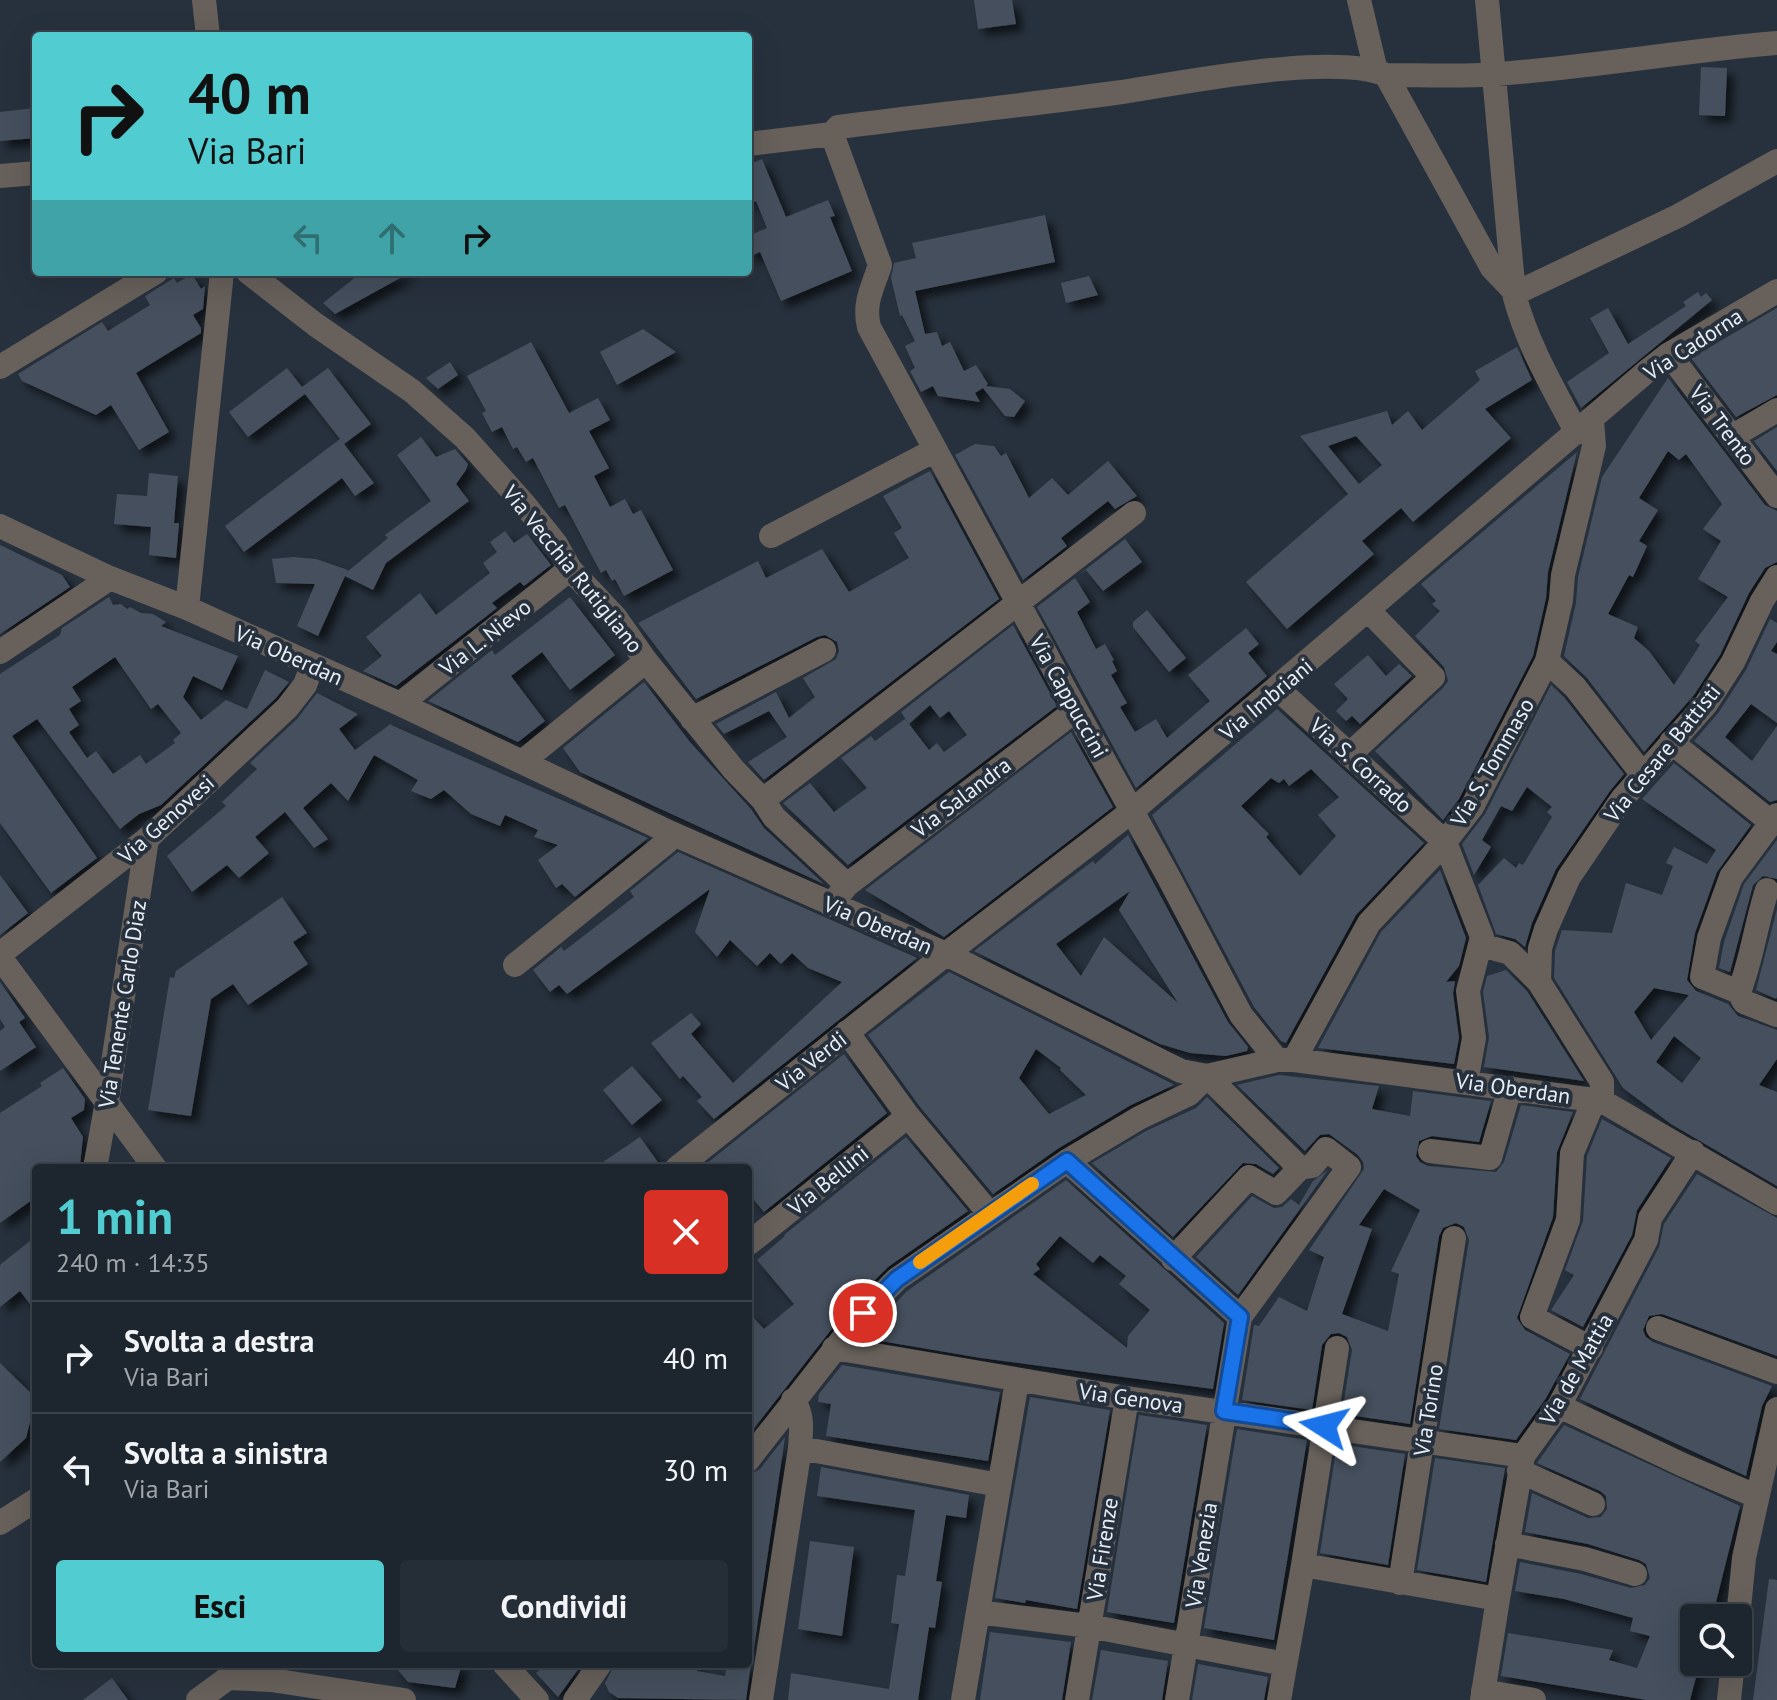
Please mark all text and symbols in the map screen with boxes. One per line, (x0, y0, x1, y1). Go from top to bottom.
text: 40 m (188, 57, 311, 129)
icon: right (56, 64, 160, 168)
text: Via Bari (188, 127, 306, 174)
icon: left (286, 216, 330, 260)
icon: ahead (370, 216, 414, 260)
icon: right (454, 216, 498, 260)
street label: Via Cadorna (1637, 302, 1748, 387)
street label: Via Trento (1683, 378, 1762, 471)
street label: Via Vecchia Rutigliano (496, 479, 649, 659)
street label: Via L. Nievo (433, 592, 537, 682)
street label: Via Oberdan (230, 618, 347, 691)
street label: Via Cappuccini (1023, 628, 1114, 763)
street label: Via Imbriani (1213, 652, 1318, 747)
street label: Via Cesare Battisti (1597, 678, 1726, 829)
street label: Via S. Tommaso (1443, 693, 1540, 832)
street label: Via S. Corrado (1303, 711, 1418, 819)
street label: Via Salandra (905, 751, 1016, 844)
street label: Via Genovesi (111, 768, 220, 870)
street label: Via Oberdan (818, 889, 937, 960)
street label: Via Tenente Carlo Diaz (92, 898, 152, 1111)
street label: Via Verdi (769, 1025, 852, 1098)
street label: Via Oberdan (1453, 1066, 1572, 1110)
street label: Via Bellini (781, 1139, 874, 1222)
text: 1 min (56, 1185, 173, 1247)
button: close (644, 1190, 728, 1274)
text: 240 m · 14:35 (56, 1246, 210, 1279)
pin (829, 1279, 897, 1347)
icon: arrive (841, 1291, 885, 1335)
street label: Via de Mattia (1532, 1308, 1619, 1431)
text: Svolta a destra (124, 1321, 314, 1360)
icon: right (56, 1335, 100, 1379)
text: 40 m (663, 1338, 728, 1377)
text: Via Bari (124, 1360, 209, 1393)
street label: Via Torino (1407, 1362, 1449, 1459)
street label: Via Genova (1076, 1377, 1185, 1419)
position arrow (1282, 1384, 1366, 1468)
text: Svolta a sinistra (124, 1433, 328, 1472)
icon: left (56, 1447, 100, 1491)
text: 30 m (663, 1450, 728, 1489)
text: Via Bari (124, 1472, 209, 1505)
street label: Via Firenze (1080, 1496, 1124, 1603)
street label: Via Venezia (1179, 1500, 1223, 1611)
button: Esci (56, 1560, 384, 1652)
button: Condividi (400, 1560, 728, 1652)
map controls (1680, 1604, 1752, 1676)
button: search (1680, 1604, 1752, 1676)

